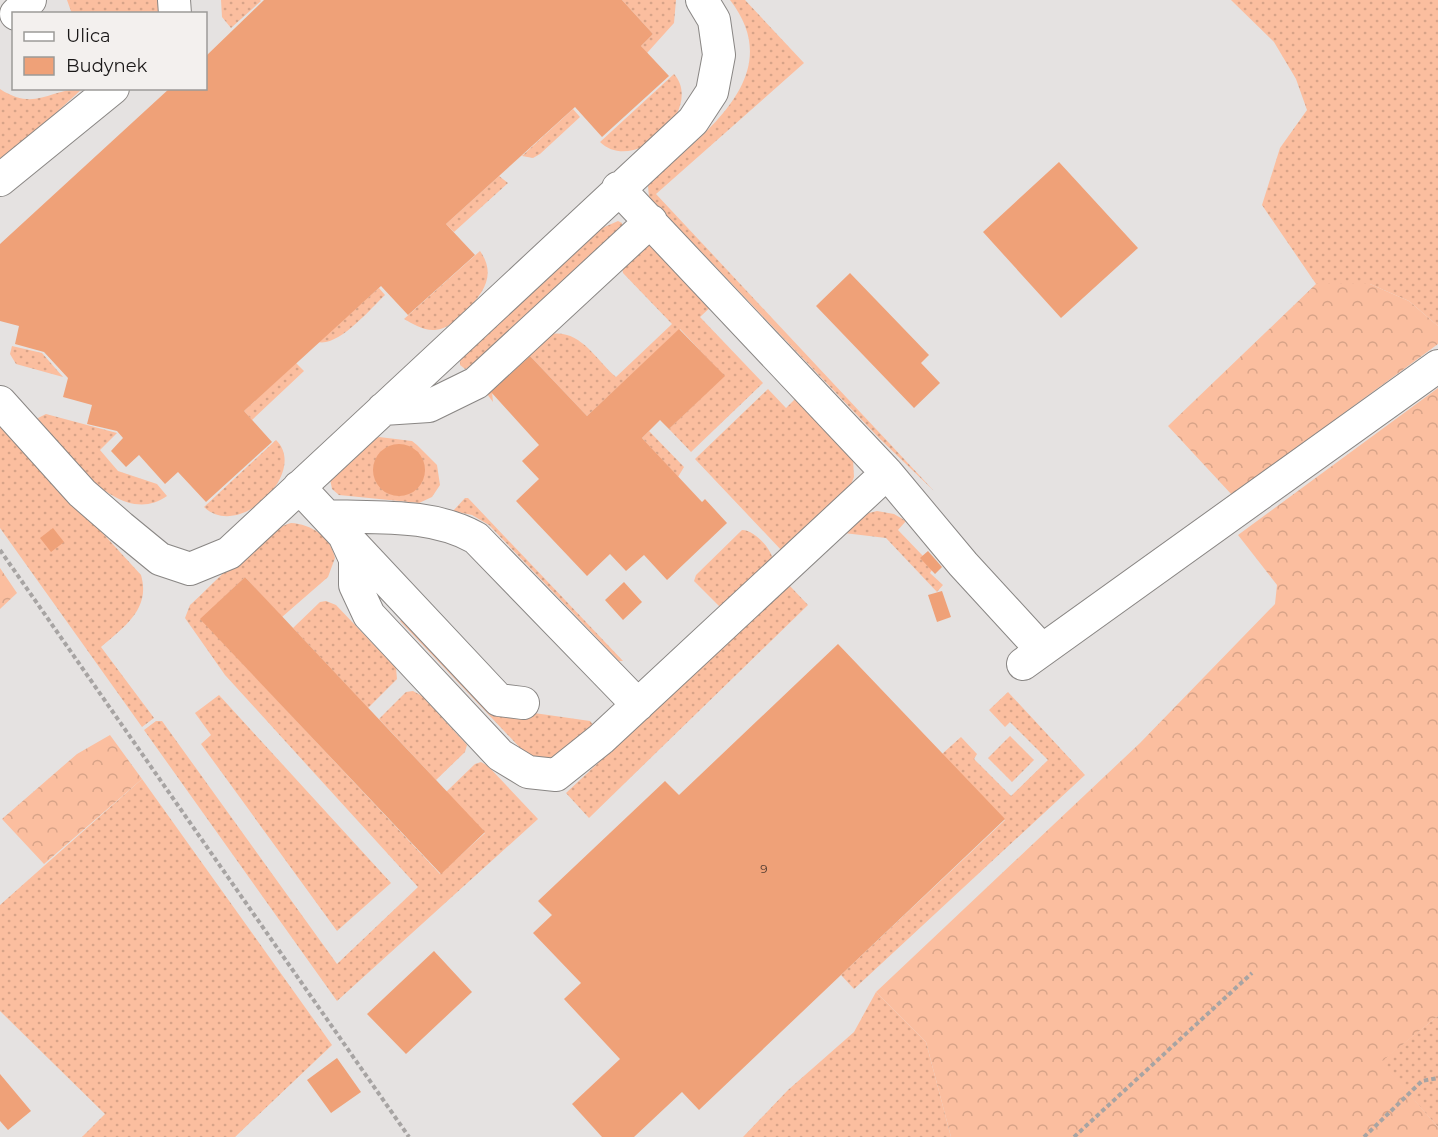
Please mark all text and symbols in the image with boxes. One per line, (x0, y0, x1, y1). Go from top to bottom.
legend (12, 12, 207, 90)
text: Ulica (66, 25, 111, 47)
text: Budynek (66, 55, 148, 77)
house number: 9 (760, 861, 768, 876)

